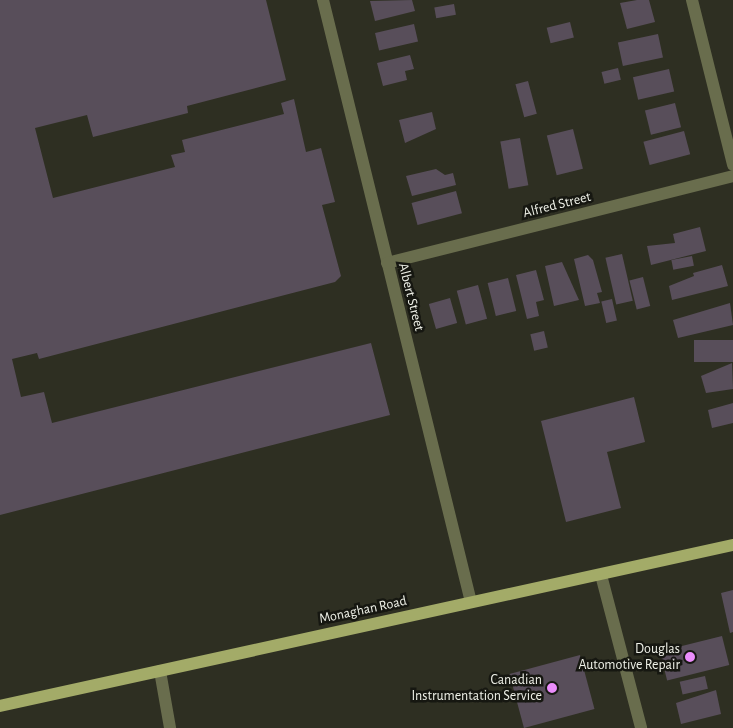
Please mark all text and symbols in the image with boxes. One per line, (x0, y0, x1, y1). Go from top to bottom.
street label: Alfred Street (521, 188, 593, 222)
street label: Albert Street (394, 261, 428, 333)
street label: Monaghan Road (318, 593, 408, 627)
place label: Douglas Automotive Repair (578, 641, 680, 674)
marker: Douglas Automotive Repair (684, 651, 696, 663)
place label: Canadian Instrumentation Service (411, 672, 542, 704)
marker: Canadian Instrumentation Service (546, 682, 558, 694)

